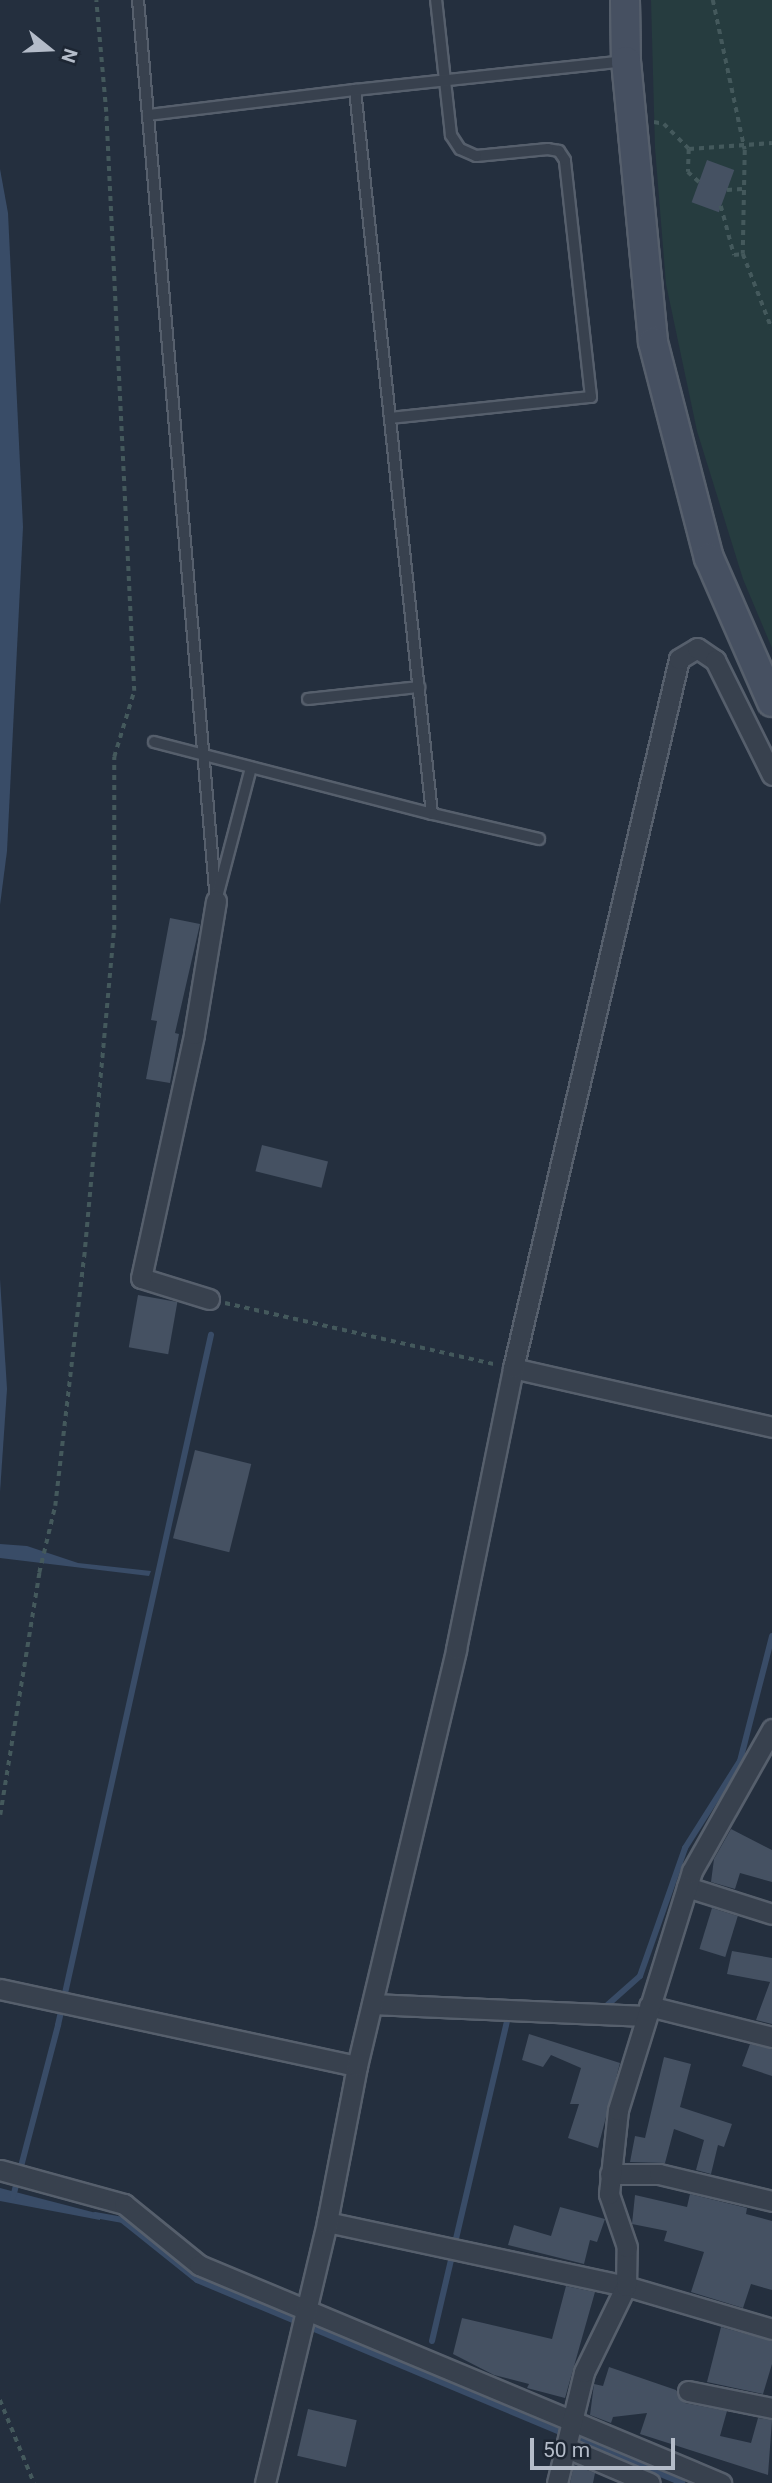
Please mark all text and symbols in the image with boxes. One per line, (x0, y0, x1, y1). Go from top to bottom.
north arrow (14, 14, 84, 84)
text: N (56, 46, 82, 66)
scale bar (534, 2424, 679, 2468)
text: 50 m (543, 2438, 590, 2462)

